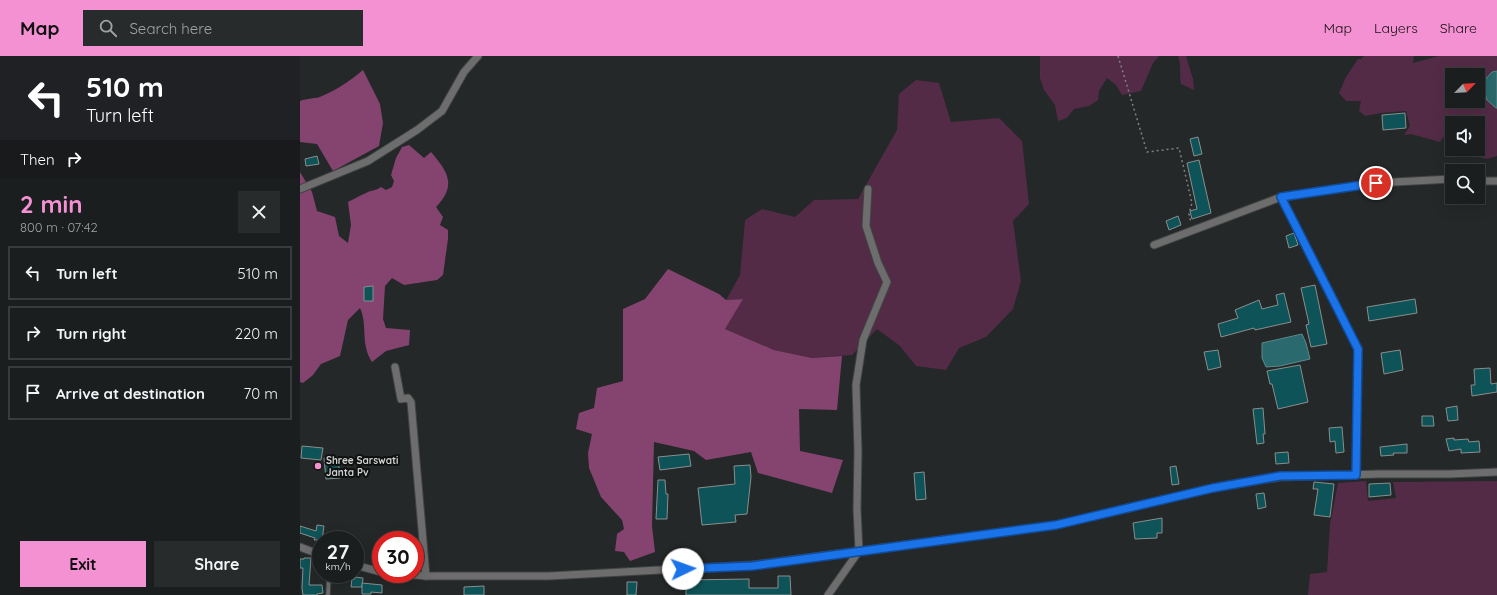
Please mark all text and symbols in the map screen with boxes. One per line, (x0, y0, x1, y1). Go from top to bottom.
search box (83, 10, 363, 46)
text: Map (20, 16, 59, 40)
icon: search (97, 17, 119, 39)
text: Search here (129, 19, 212, 38)
text: Map (1323, 19, 1352, 37)
text: Layers (1374, 19, 1418, 37)
text: Share (1440, 19, 1477, 37)
north arrow (1445, 68, 1485, 108)
map controls (1445, 68, 1485, 204)
text: 510 m (86, 69, 164, 104)
icon: left (20, 72, 72, 124)
text: Turn left (86, 104, 154, 127)
button: sound (1445, 116, 1485, 156)
icon: right (63, 148, 85, 170)
text: Then (20, 150, 55, 169)
button: search (1445, 164, 1485, 204)
pin (1359, 166, 1393, 200)
icon: arrive (1365, 172, 1387, 194)
text: 2 min (20, 189, 82, 219)
button: close (238, 191, 280, 233)
text: 800 m · 07:42 (20, 219, 98, 235)
icon: left (22, 262, 44, 284)
text: Turn left (56, 264, 118, 283)
text: 510 m (238, 264, 278, 283)
icon: right (22, 322, 44, 344)
text: Turn right (56, 324, 127, 343)
text: 220 m (235, 324, 278, 343)
icon: arrive (22, 382, 44, 404)
text: Arrive at destination (56, 384, 205, 403)
text: 70 m (244, 384, 278, 403)
place label: Shree Sarswati Janta Pv (326, 454, 398, 479)
marker: Shree Sarswati Janta Pv (313, 461, 323, 471)
speed limit sign: 30 (372, 531, 424, 583)
text: 27 (327, 539, 349, 564)
button: Exit (20, 541, 146, 587)
button: Share (154, 541, 280, 587)
position arrow (662, 548, 704, 590)
text: km/h (325, 560, 351, 573)

